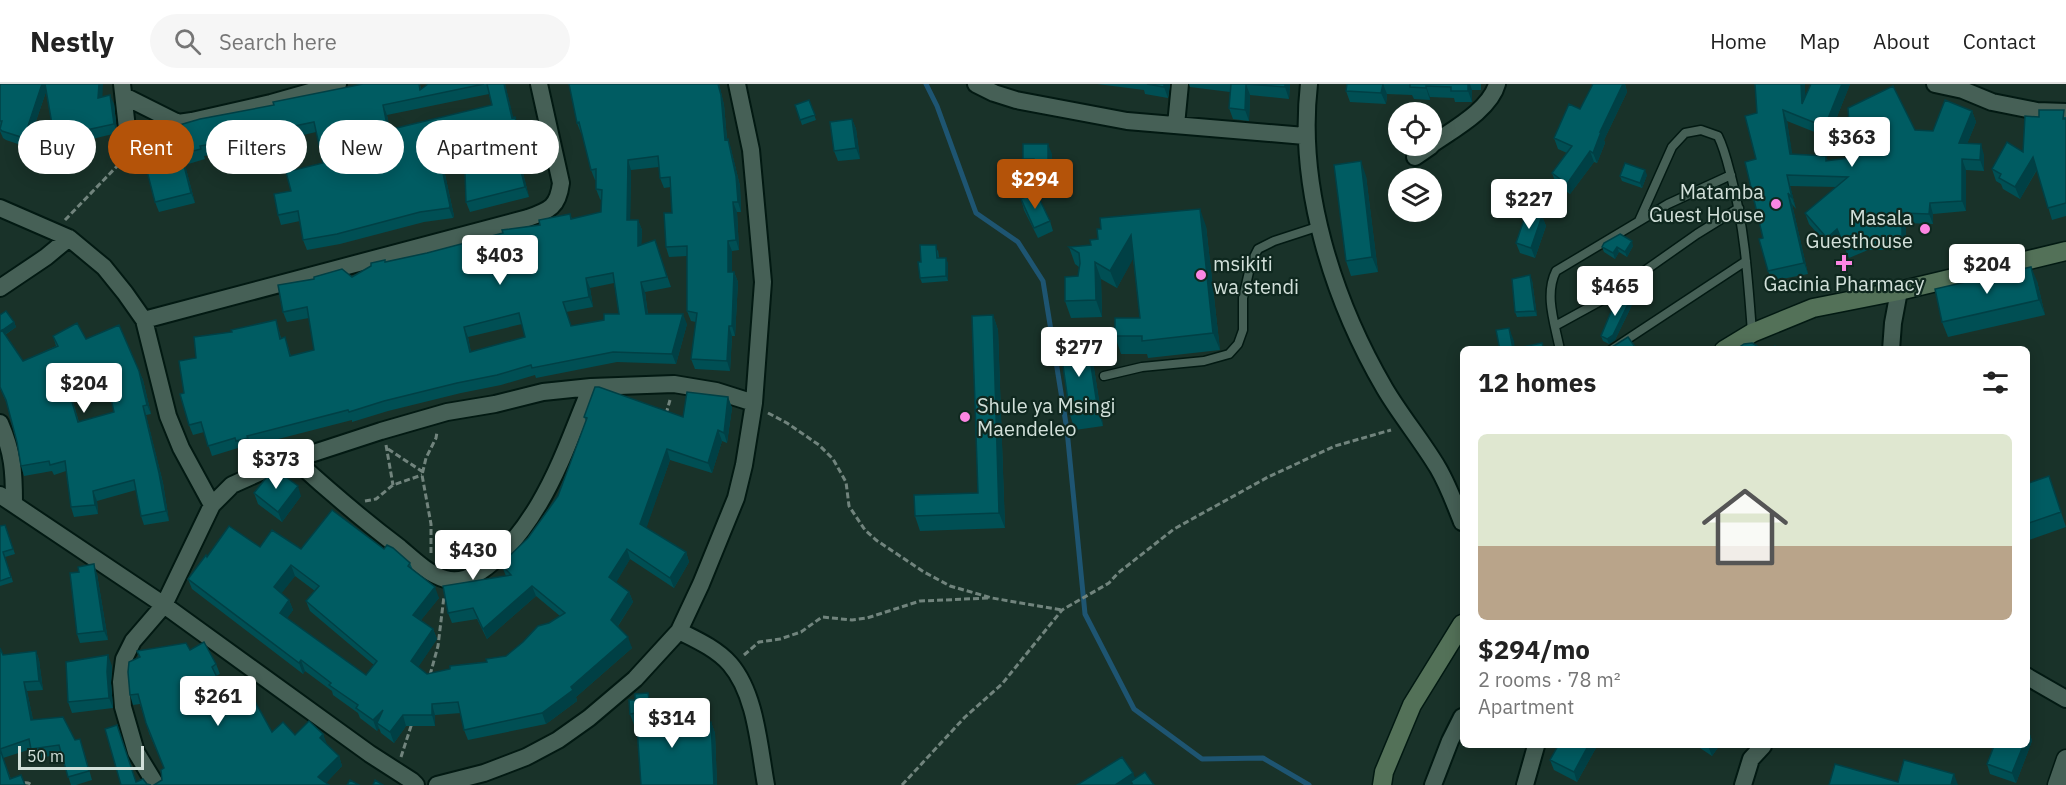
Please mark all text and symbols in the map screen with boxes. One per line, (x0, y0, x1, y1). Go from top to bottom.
search box (150, 14, 570, 68)
text: Nestly (30, 23, 114, 60)
icon: search (171, 25, 204, 58)
text: Search here (219, 27, 337, 56)
text: Home (1710, 27, 1767, 55)
text: Map (1800, 27, 1840, 55)
text: About (1873, 27, 1930, 55)
text: Contact (1963, 27, 2036, 55)
map controls (1388, 102, 1442, 222)
button: locate (1388, 102, 1442, 156)
pin: $363 (1816, 117, 1888, 168)
chip: Buy (18, 120, 96, 174)
chip: Rent (108, 120, 194, 174)
chip: Filters (206, 120, 307, 174)
chip: New (319, 120, 404, 174)
chip: Apartment (416, 120, 559, 174)
text: $363 (1828, 123, 1876, 150)
pin: $294 (999, 159, 1071, 210)
text: $294 (1011, 165, 1059, 192)
button: layers (1388, 168, 1442, 222)
place label: Matamba Guest House (1649, 178, 1764, 228)
pin: $227 (1493, 179, 1565, 230)
text: $227 (1505, 185, 1553, 212)
marker: Matamba Guest House (1769, 197, 1783, 211)
place label: Masala Guesthouse (1806, 204, 1913, 254)
marker: Masala Guesthouse (1918, 222, 1932, 236)
pin: $403 (464, 235, 536, 286)
text: $403 (476, 241, 524, 268)
pin: $204 (1951, 244, 2023, 295)
place label: msikiti wa stendi (1213, 250, 1299, 300)
text: $204 (1963, 250, 2011, 277)
marker: Gacinia Pharmacy (1837, 256, 1851, 270)
pin: $465 (1579, 266, 1651, 317)
marker: msikiti wa stendi (1194, 268, 1208, 282)
place label: Gacinia Pharmacy (1763, 270, 1925, 297)
text: $465 (1591, 272, 1639, 299)
pin: $277 (1043, 327, 1115, 378)
text: $277 (1055, 333, 1103, 360)
pin: $204 (48, 363, 120, 414)
text: 12 homes (1478, 365, 1596, 399)
icon: filters (1979, 366, 2012, 399)
text: $204 (60, 369, 108, 396)
place label: Shule ya Msingi Maendeleo (977, 392, 1115, 442)
marker: Shule ya Msingi Maendeleo (958, 410, 972, 424)
pin: $373 (240, 439, 312, 490)
text: $373 (252, 445, 300, 472)
icon: home (1691, 473, 1799, 581)
pin: $430 (437, 530, 509, 581)
text: $430 (449, 536, 497, 563)
text: $294/mo (1478, 632, 1590, 666)
text: 2 rooms · 78 m² (1478, 666, 1621, 693)
pin: $261 (182, 676, 254, 727)
text: $261 (194, 682, 242, 709)
text: Apartment (1478, 693, 1574, 720)
pin: $314 (636, 698, 708, 749)
text: $314 (648, 704, 696, 731)
scale bar (18, 743, 144, 770)
text: 50 m (27, 746, 64, 766)

